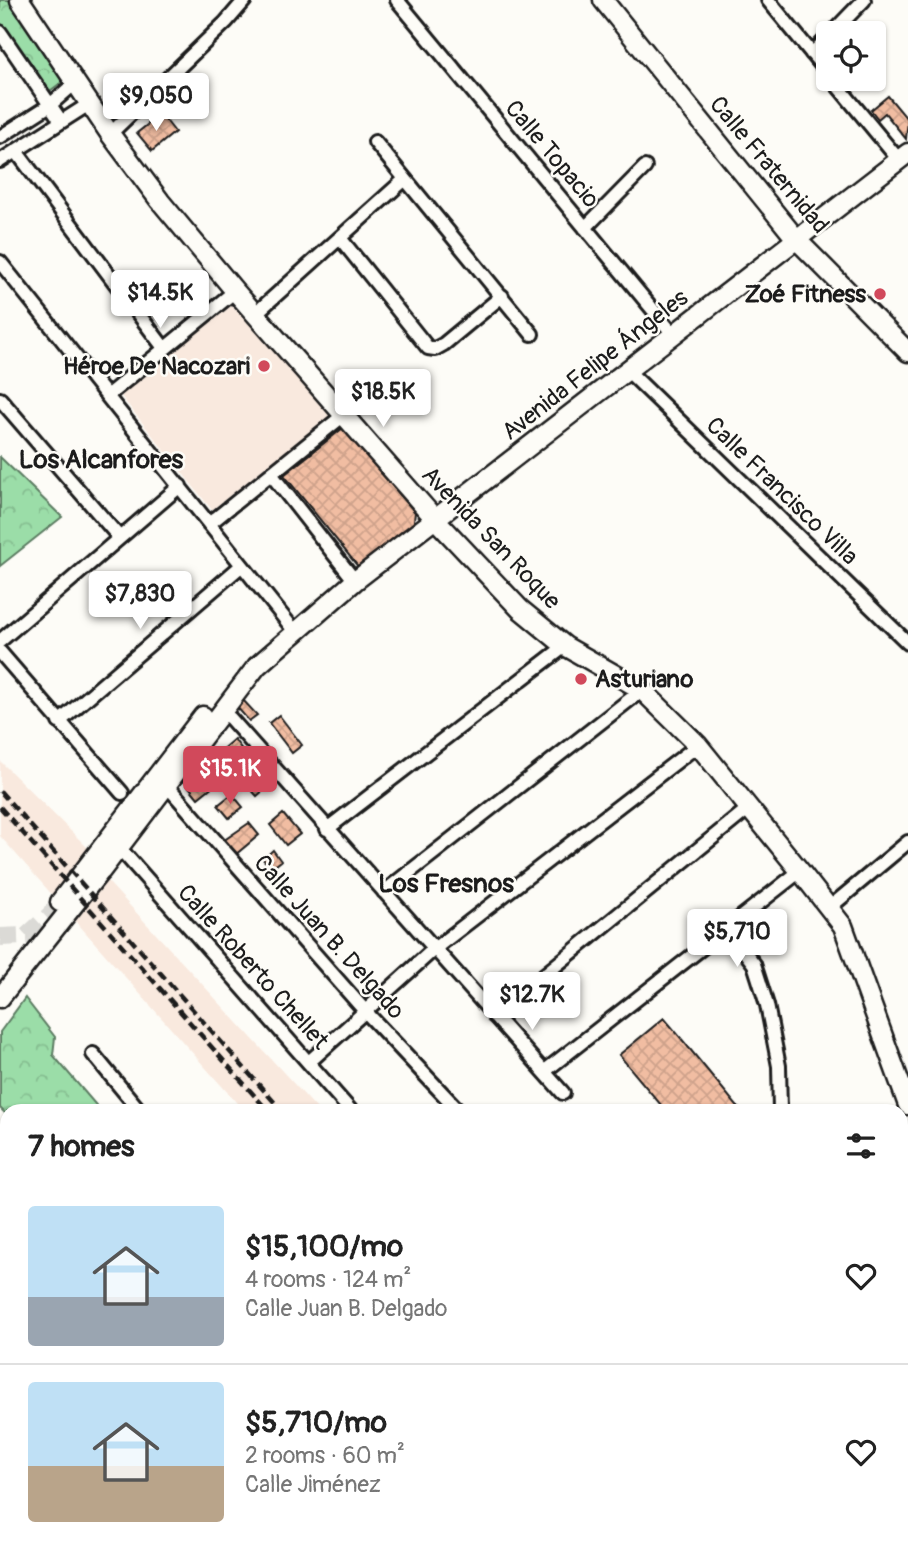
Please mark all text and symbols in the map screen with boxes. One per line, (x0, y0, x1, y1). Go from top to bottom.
map controls (816, 21, 886, 91)
button: locate (816, 21, 886, 91)
pin: $9,050 (99, 74, 213, 133)
text: $9,050 (119, 81, 193, 110)
street label: Calle Fraternidad (703, 90, 835, 240)
street label: Calle Topacio (499, 94, 605, 214)
pin: $14.5K (103, 270, 217, 330)
text: $14.5K (127, 278, 193, 307)
place label: Zoé Fitness (744, 280, 866, 309)
street label: Avenida Felipe Ángeles (496, 283, 694, 447)
marker: Zoé Fitness (872, 286, 888, 302)
place label: Héroe De Nacozari (63, 352, 250, 381)
marker: Héroe De Nacozari (256, 358, 272, 374)
pin: $18.5K (326, 370, 440, 429)
text: $18.5K (351, 377, 415, 406)
street label: Calle Francisco Villa (700, 411, 864, 571)
district label: Los Alcanfores (19, 444, 184, 476)
street label: Avenida San Roque (415, 461, 567, 616)
pin: $7,830 (83, 572, 197, 631)
text: $7,830 (105, 579, 175, 608)
place label: Asturiano (595, 665, 693, 694)
marker: Asturiano (573, 671, 589, 687)
pin: $15.1K (173, 746, 287, 806)
text: $15.1K (199, 754, 261, 783)
street label: Calle Juan B. Delgado (248, 849, 411, 1025)
district label: Los Fresnos (378, 868, 514, 900)
street label: Calle Roberto Chellet (171, 879, 335, 1056)
pin: $5,710 (680, 909, 794, 969)
text: $5,710 (703, 917, 771, 946)
pin: $12.7K (475, 972, 589, 1032)
text: $12.7K (499, 980, 565, 1009)
icon: filters (842, 1127, 880, 1165)
text: 7 homes (28, 1128, 135, 1165)
text: $15,100/mo (245, 1228, 403, 1265)
icon: home (84, 1234, 168, 1318)
icon: heart (842, 1257, 880, 1295)
text: 4 rooms · 124 m² (245, 1265, 411, 1294)
text: Calle Juan B. Delgado (245, 1294, 447, 1323)
text: $5,710/mo (245, 1404, 387, 1441)
icon: home (84, 1410, 168, 1494)
icon: heart (842, 1433, 880, 1471)
text: 2 rooms · 60 m² (245, 1441, 405, 1470)
text: Calle Jiménez (245, 1470, 381, 1499)

